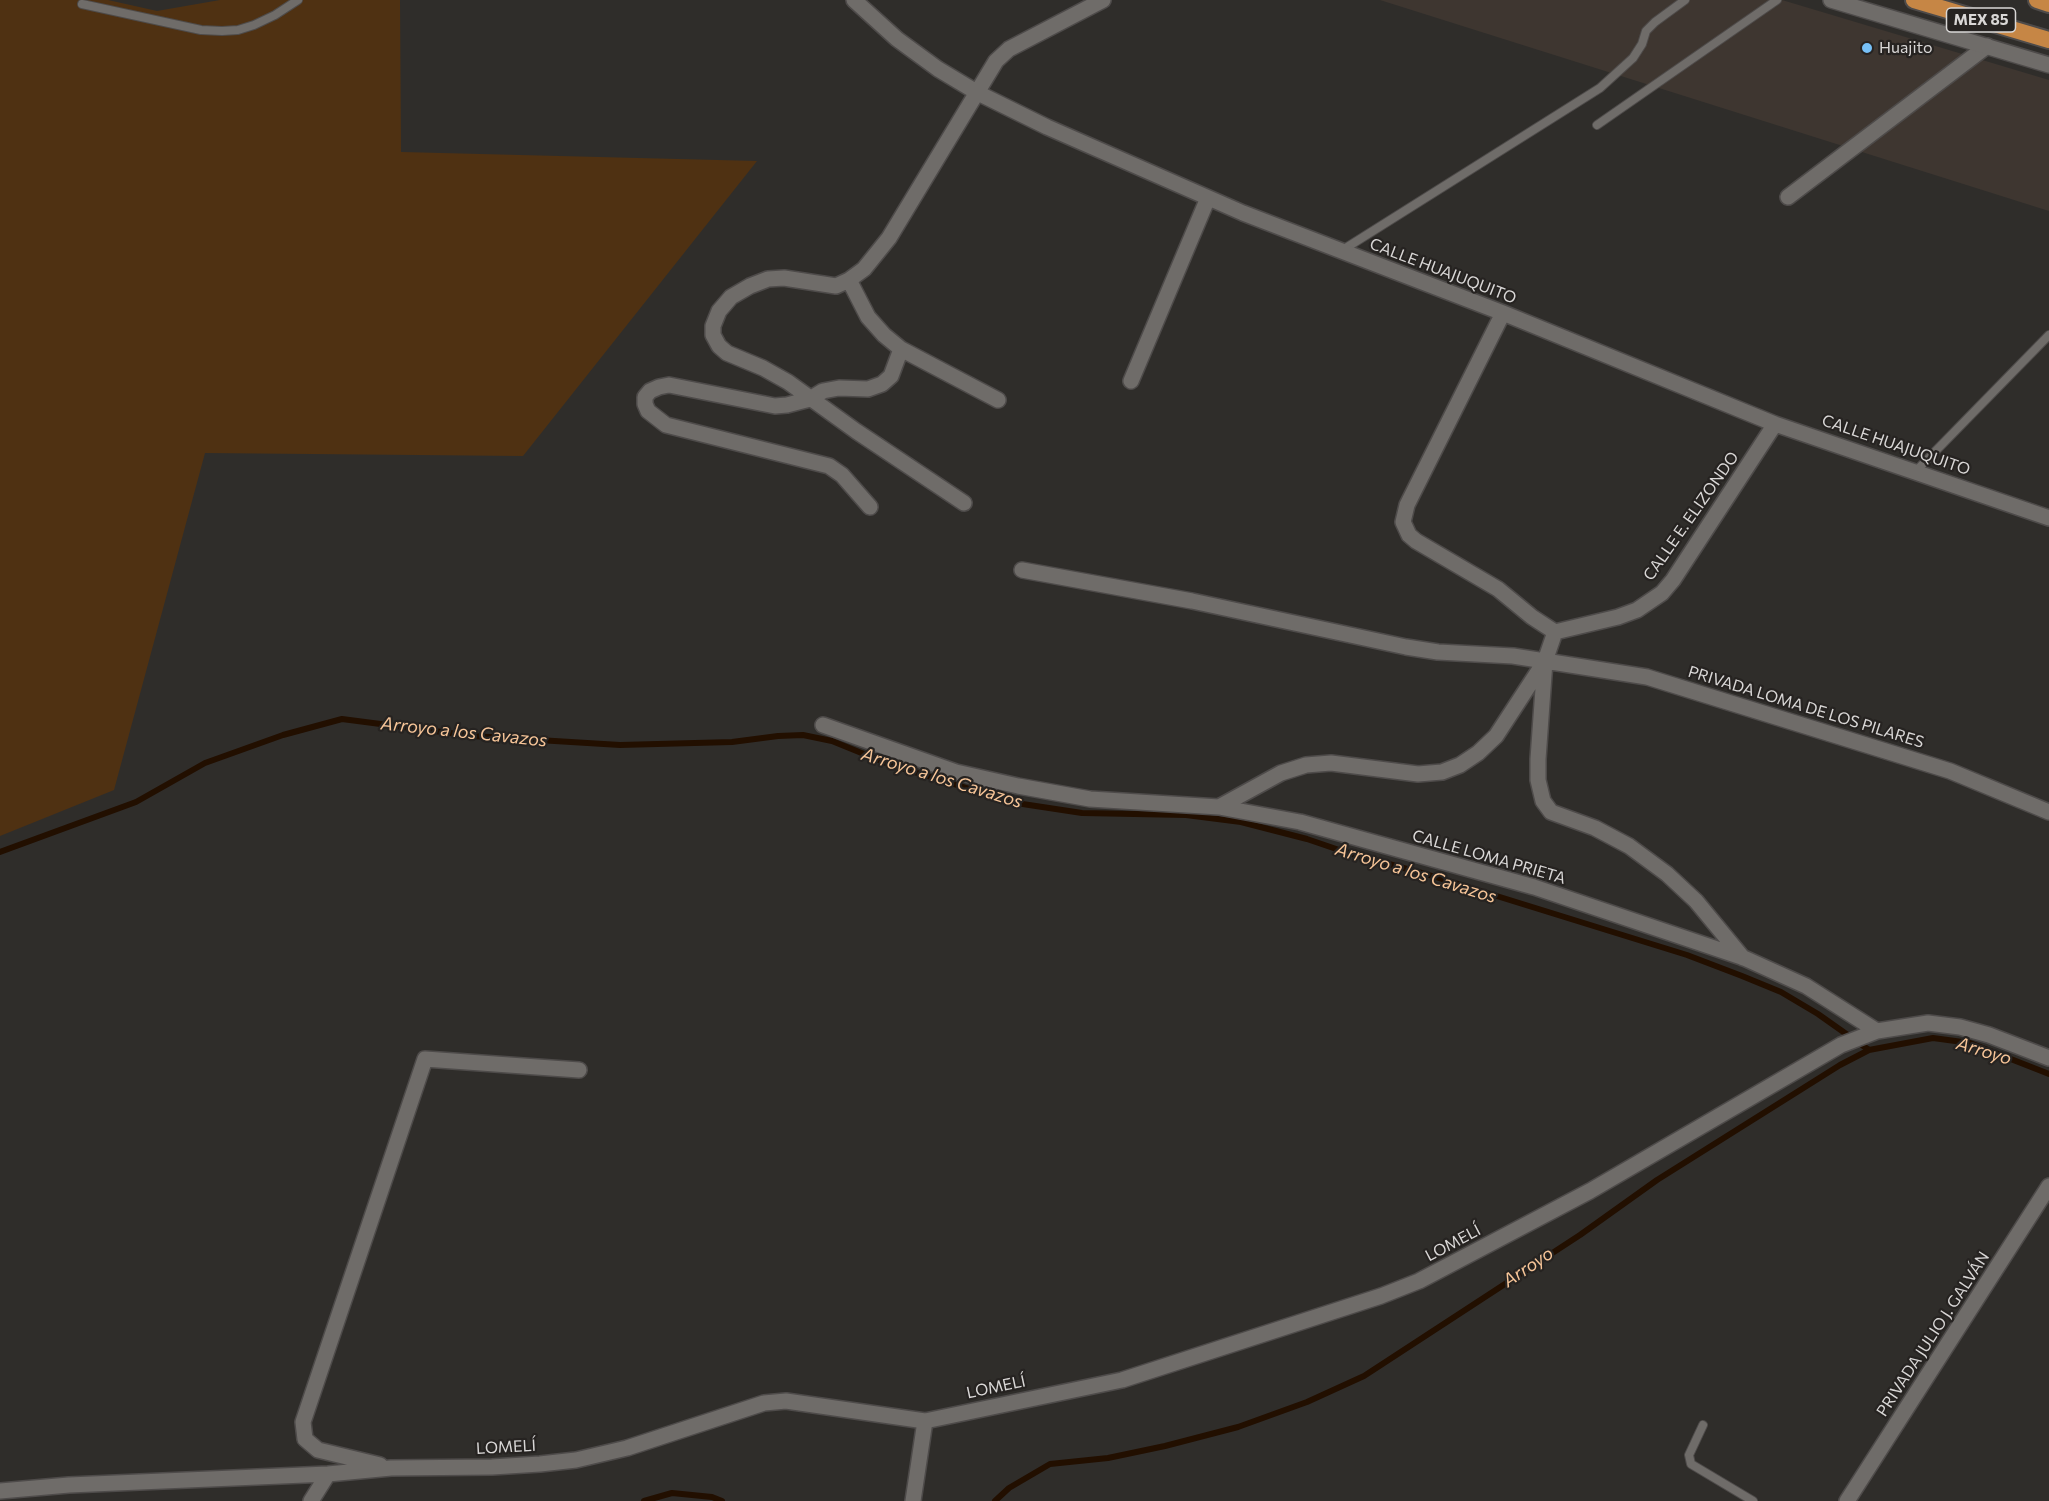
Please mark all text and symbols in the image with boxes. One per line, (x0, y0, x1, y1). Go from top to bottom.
road number: MEX 85 (1946, 8, 2016, 32)
place label: Huajito (1879, 38, 1932, 58)
marker: Huajito (1860, 41, 1874, 55)
street label: CALLE HUAJUQUITO (1367, 234, 1519, 308)
street label: CALLE HUAJUQUITO (1819, 411, 1973, 479)
street label: CALLE E. ELIZONDO (1639, 448, 1743, 584)
street label: PRIVADA LOMA DE LOS PILARES (1686, 662, 1926, 752)
water label: Arroyo a los Cavazos (380, 713, 548, 751)
water label: Arroyo a los Cavazos (859, 743, 1025, 813)
street label: CALLE LOMA PRIETA (1410, 826, 1568, 888)
water label: Arroyo a los Cavazos (1333, 838, 1499, 908)
water label: Arroyo (1954, 1032, 2014, 1070)
street label: LOMELÍ (1422, 1220, 1484, 1266)
water label: Arroyo (1499, 1242, 1557, 1292)
street label: PRIVADA JULIO J. GALVÁN (1872, 1248, 1994, 1420)
street label: LOMELÍ (965, 1371, 1027, 1403)
street label: LOMELÍ (475, 1436, 537, 1458)

